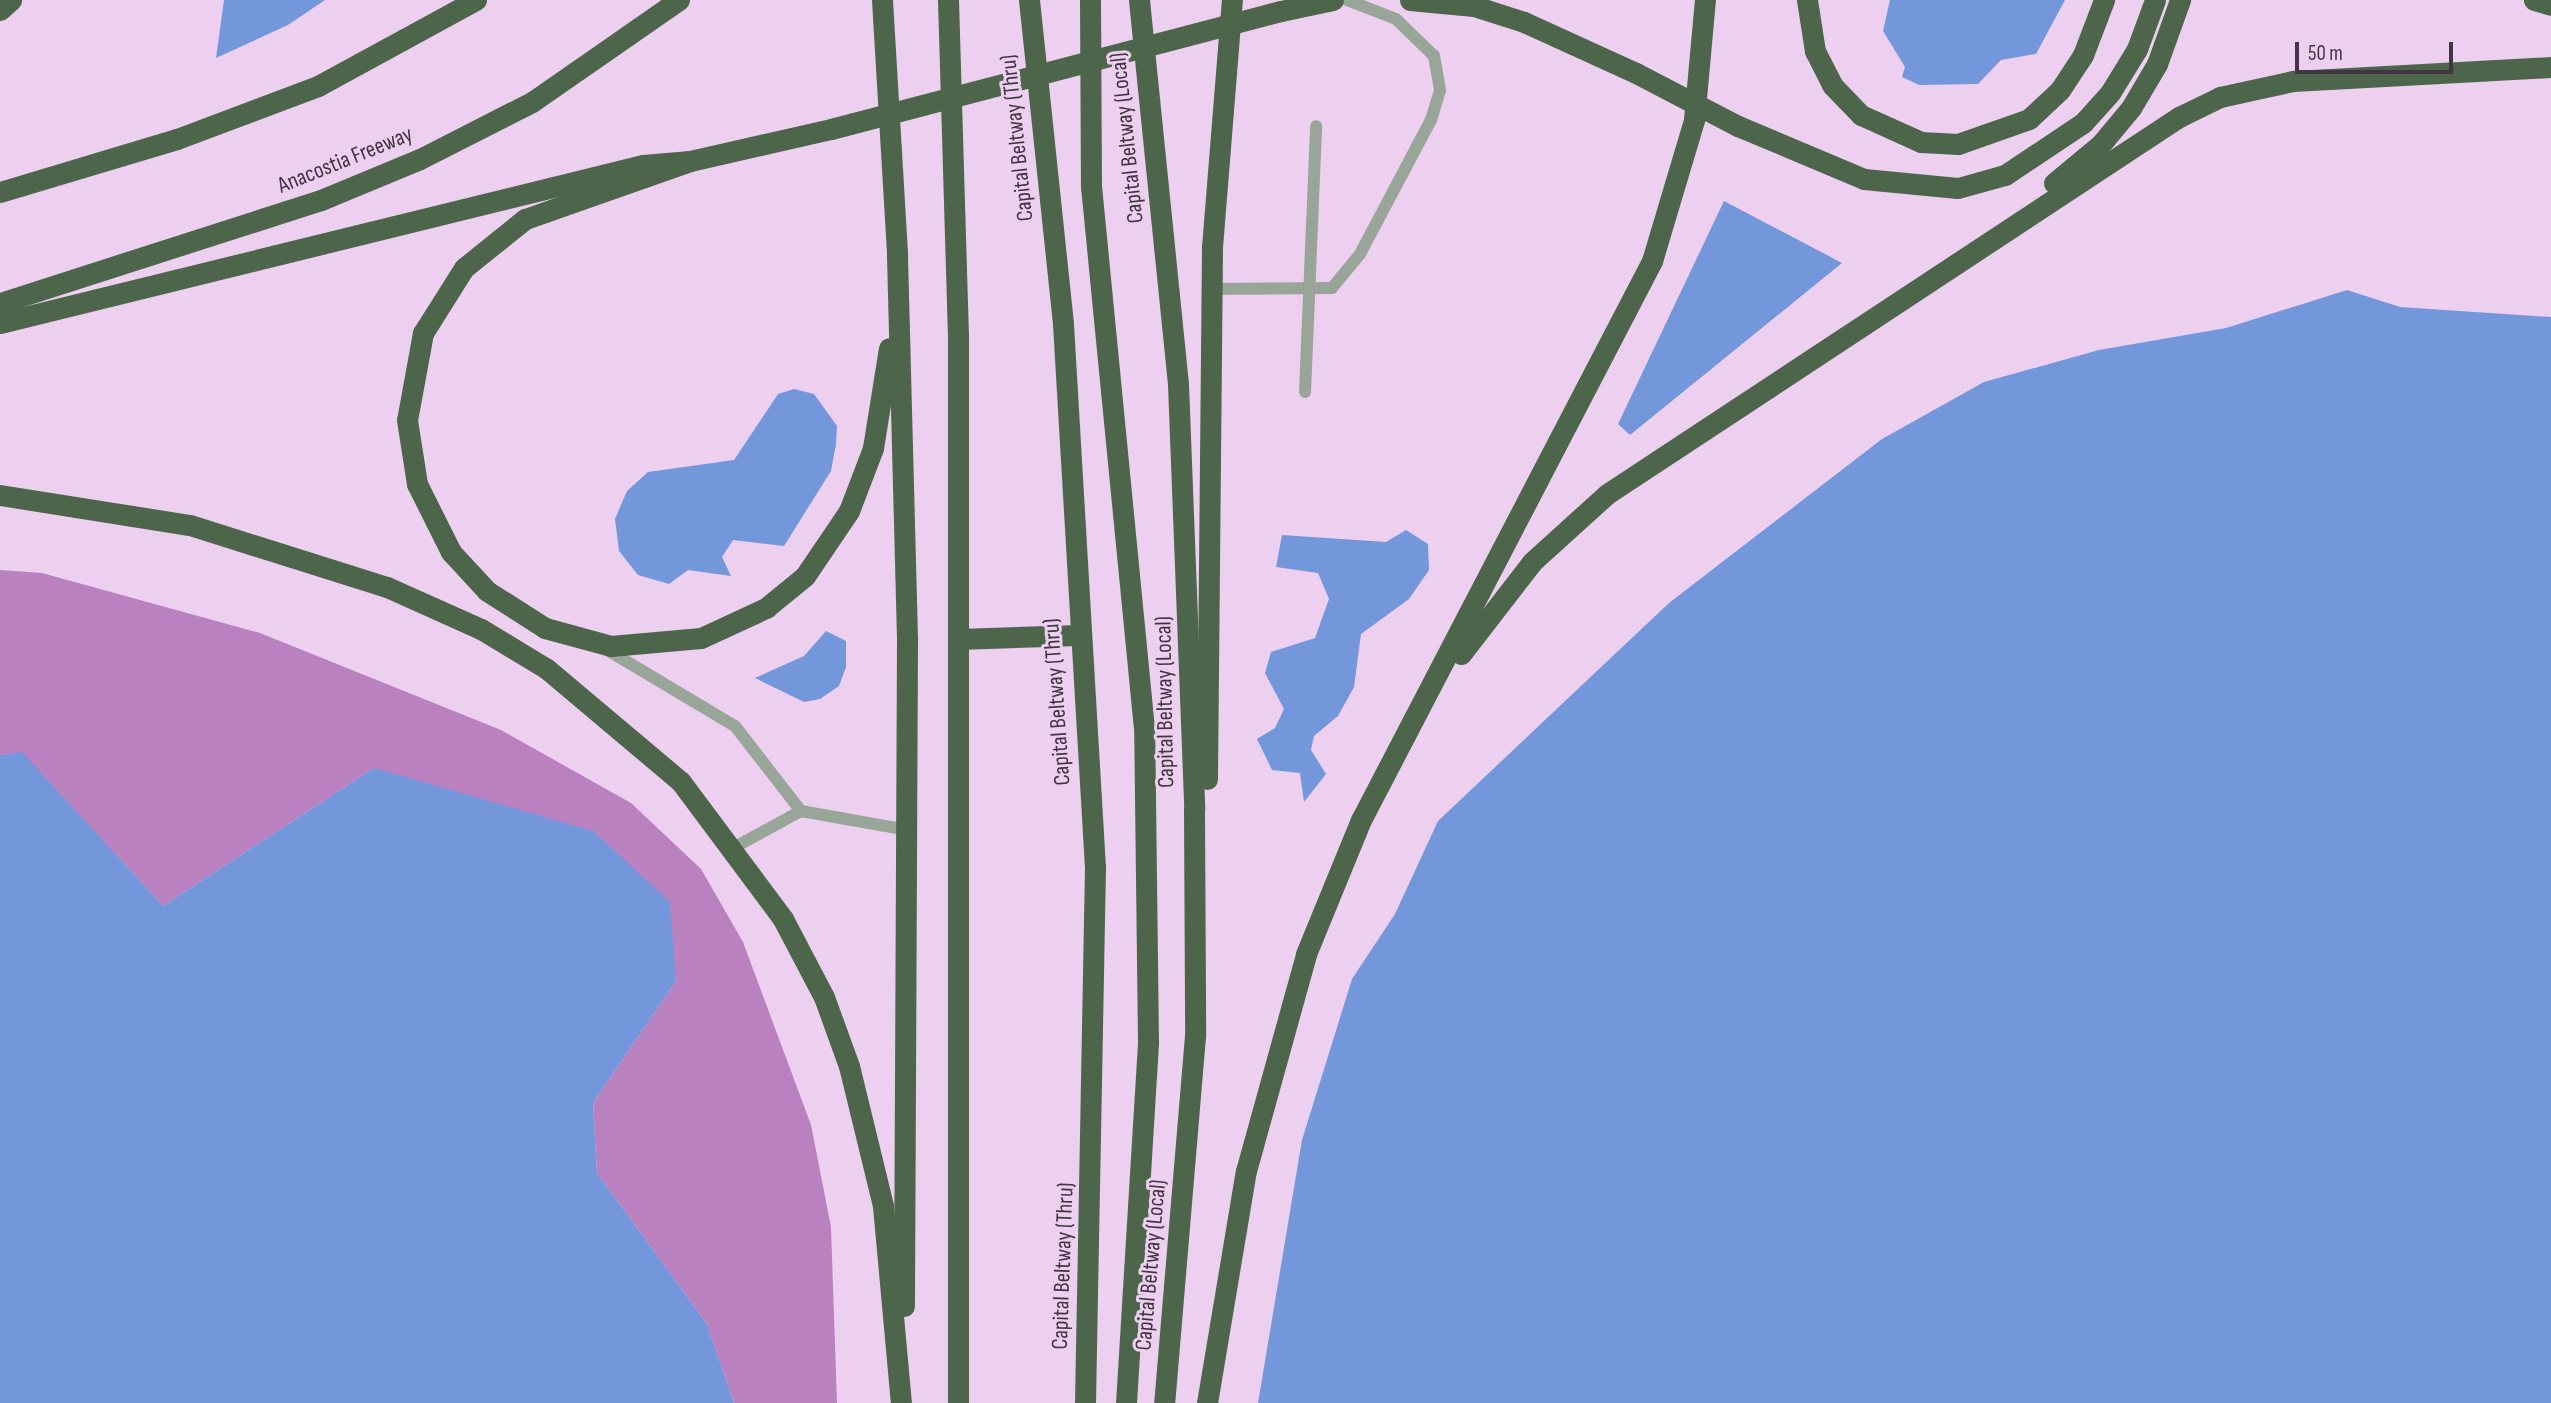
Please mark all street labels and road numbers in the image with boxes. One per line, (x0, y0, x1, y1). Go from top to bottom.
street label: Capital Beltway (Local) (1104, 51, 1150, 225)
street label: Capital Beltway (Thru) (995, 53, 1039, 223)
street label: Anacostia Freeway (273, 120, 417, 200)
street label: Capital Beltway (Local) (1150, 616, 1180, 788)
street label: Capital Beltway (Thru) (1037, 618, 1077, 786)
street label: Capital Beltway (Local) (1130, 1178, 1172, 1352)
street label: Capital Beltway (Thru) (1046, 1182, 1080, 1350)

